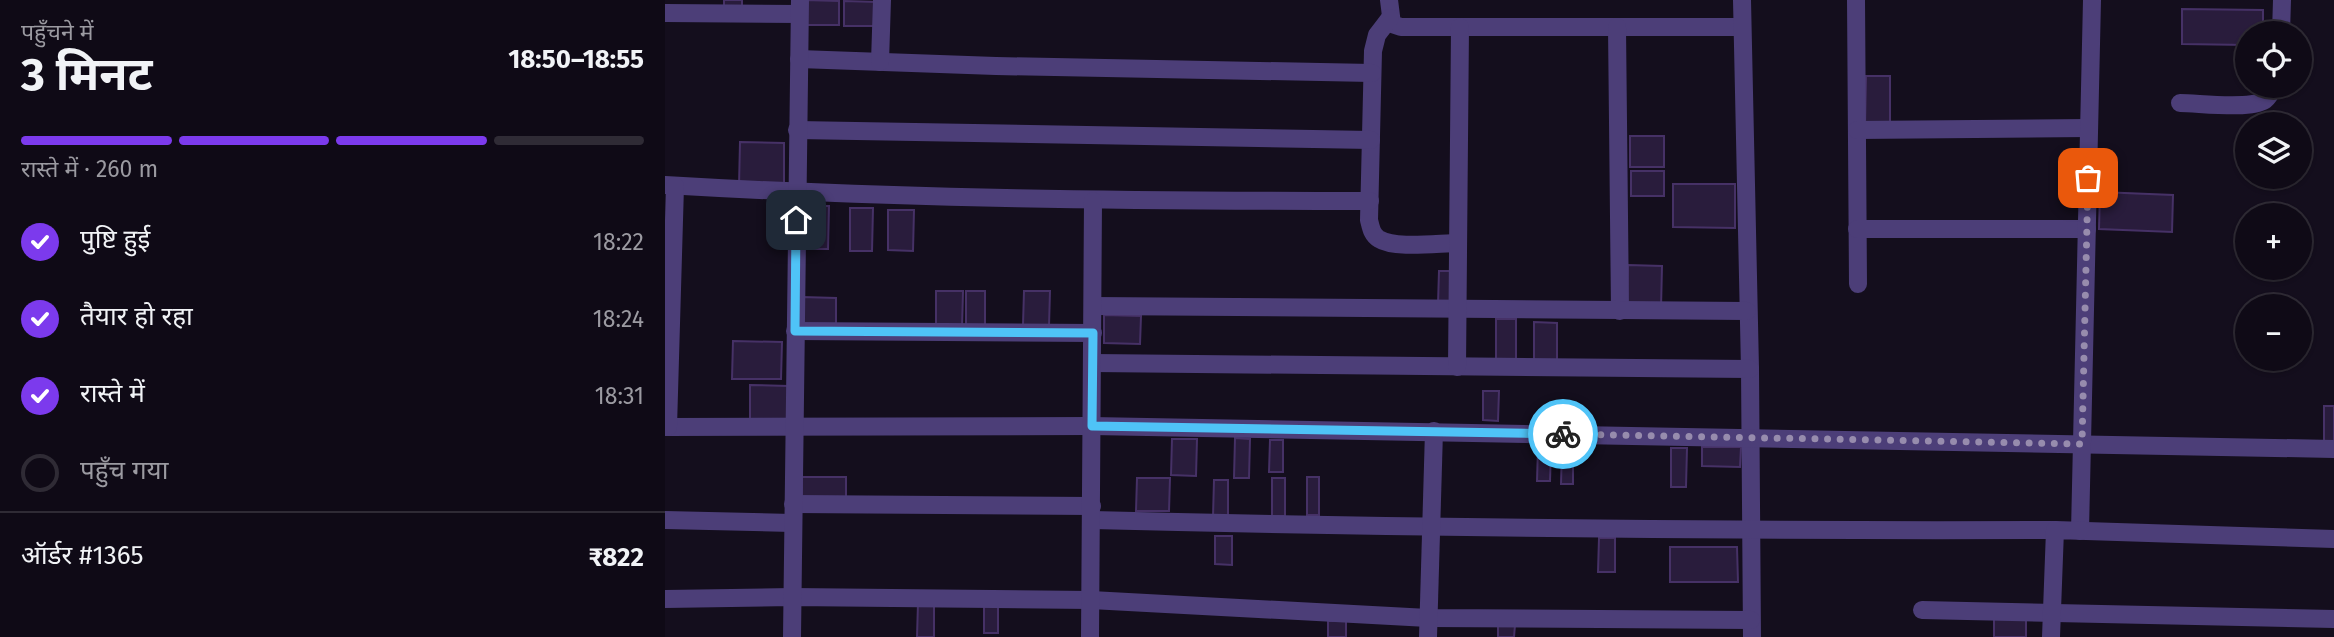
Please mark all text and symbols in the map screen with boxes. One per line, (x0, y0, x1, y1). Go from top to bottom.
text: पहुँचने में (21, 18, 94, 46)
map controls (2235, 21, 2312, 371)
button: locate (2235, 21, 2312, 98)
text: 18:50–18:55 (508, 44, 644, 75)
text: 3 मिनट (21, 47, 152, 102)
button: layers (2235, 112, 2312, 189)
pin (2058, 148, 2118, 208)
text: रास्ते में · 260 m (21, 155, 158, 183)
icon: bag (2069, 159, 2107, 197)
pin (766, 190, 826, 250)
icon: home (777, 201, 815, 239)
button: + (2235, 203, 2312, 280)
icon: check (21, 223, 59, 261)
text: पुष्टि हुई (80, 224, 150, 255)
text: 18:22 (593, 228, 644, 256)
button: − (2235, 294, 2312, 371)
icon: check (21, 300, 59, 338)
text: तैयार हो रहा (80, 301, 193, 332)
text: 18:24 (593, 305, 644, 333)
icon: check (21, 377, 59, 415)
text: रास्ते में (80, 378, 145, 409)
text: 18:31 (595, 382, 644, 410)
courier (1528, 399, 1598, 469)
icon: bike (1544, 415, 1582, 453)
text: पहुँच गया (80, 455, 168, 486)
text: ऑर्डर #1365 (21, 540, 144, 571)
text: ₹822 (588, 542, 644, 573)

